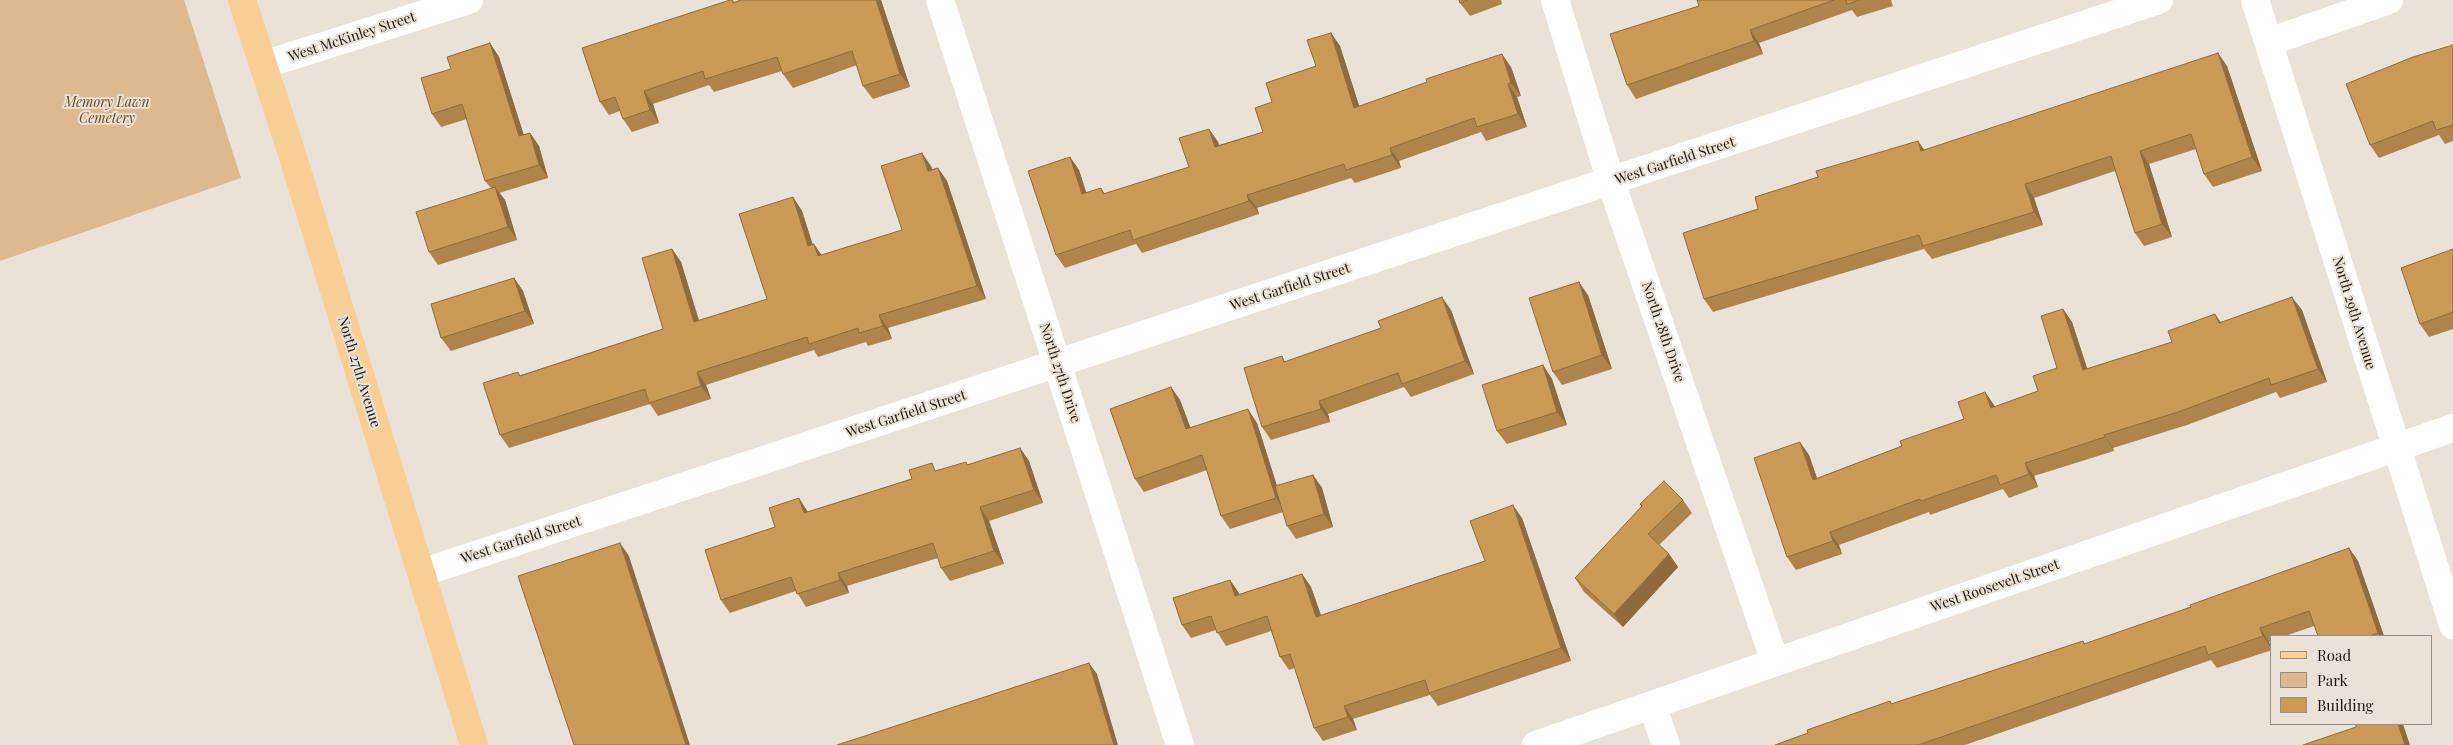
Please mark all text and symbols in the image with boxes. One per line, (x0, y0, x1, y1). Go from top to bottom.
street label: West McKinley Street (286, 8, 418, 66)
park label: Memory Lawn Cemetery (64, 95, 150, 128)
street label: West Garfield Street (1613, 134, 1737, 188)
street label: North 29th Avenue (2329, 255, 2379, 371)
street label: West Garfield Street (1228, 260, 1352, 314)
street label: North 28th Drive (1638, 280, 1688, 384)
street label: North 27th Avenue (334, 314, 384, 430)
street label: North 27th Drive (1036, 321, 1084, 425)
street label: West Garfield Street (844, 387, 968, 441)
street label: West Garfield Street (459, 513, 583, 567)
street label: West Roosevelt Street (1928, 556, 2062, 616)
legend (2270, 635, 2433, 725)
text: Road (2317, 645, 2351, 665)
text: Park (2317, 670, 2348, 690)
text: Building (2317, 695, 2373, 715)

